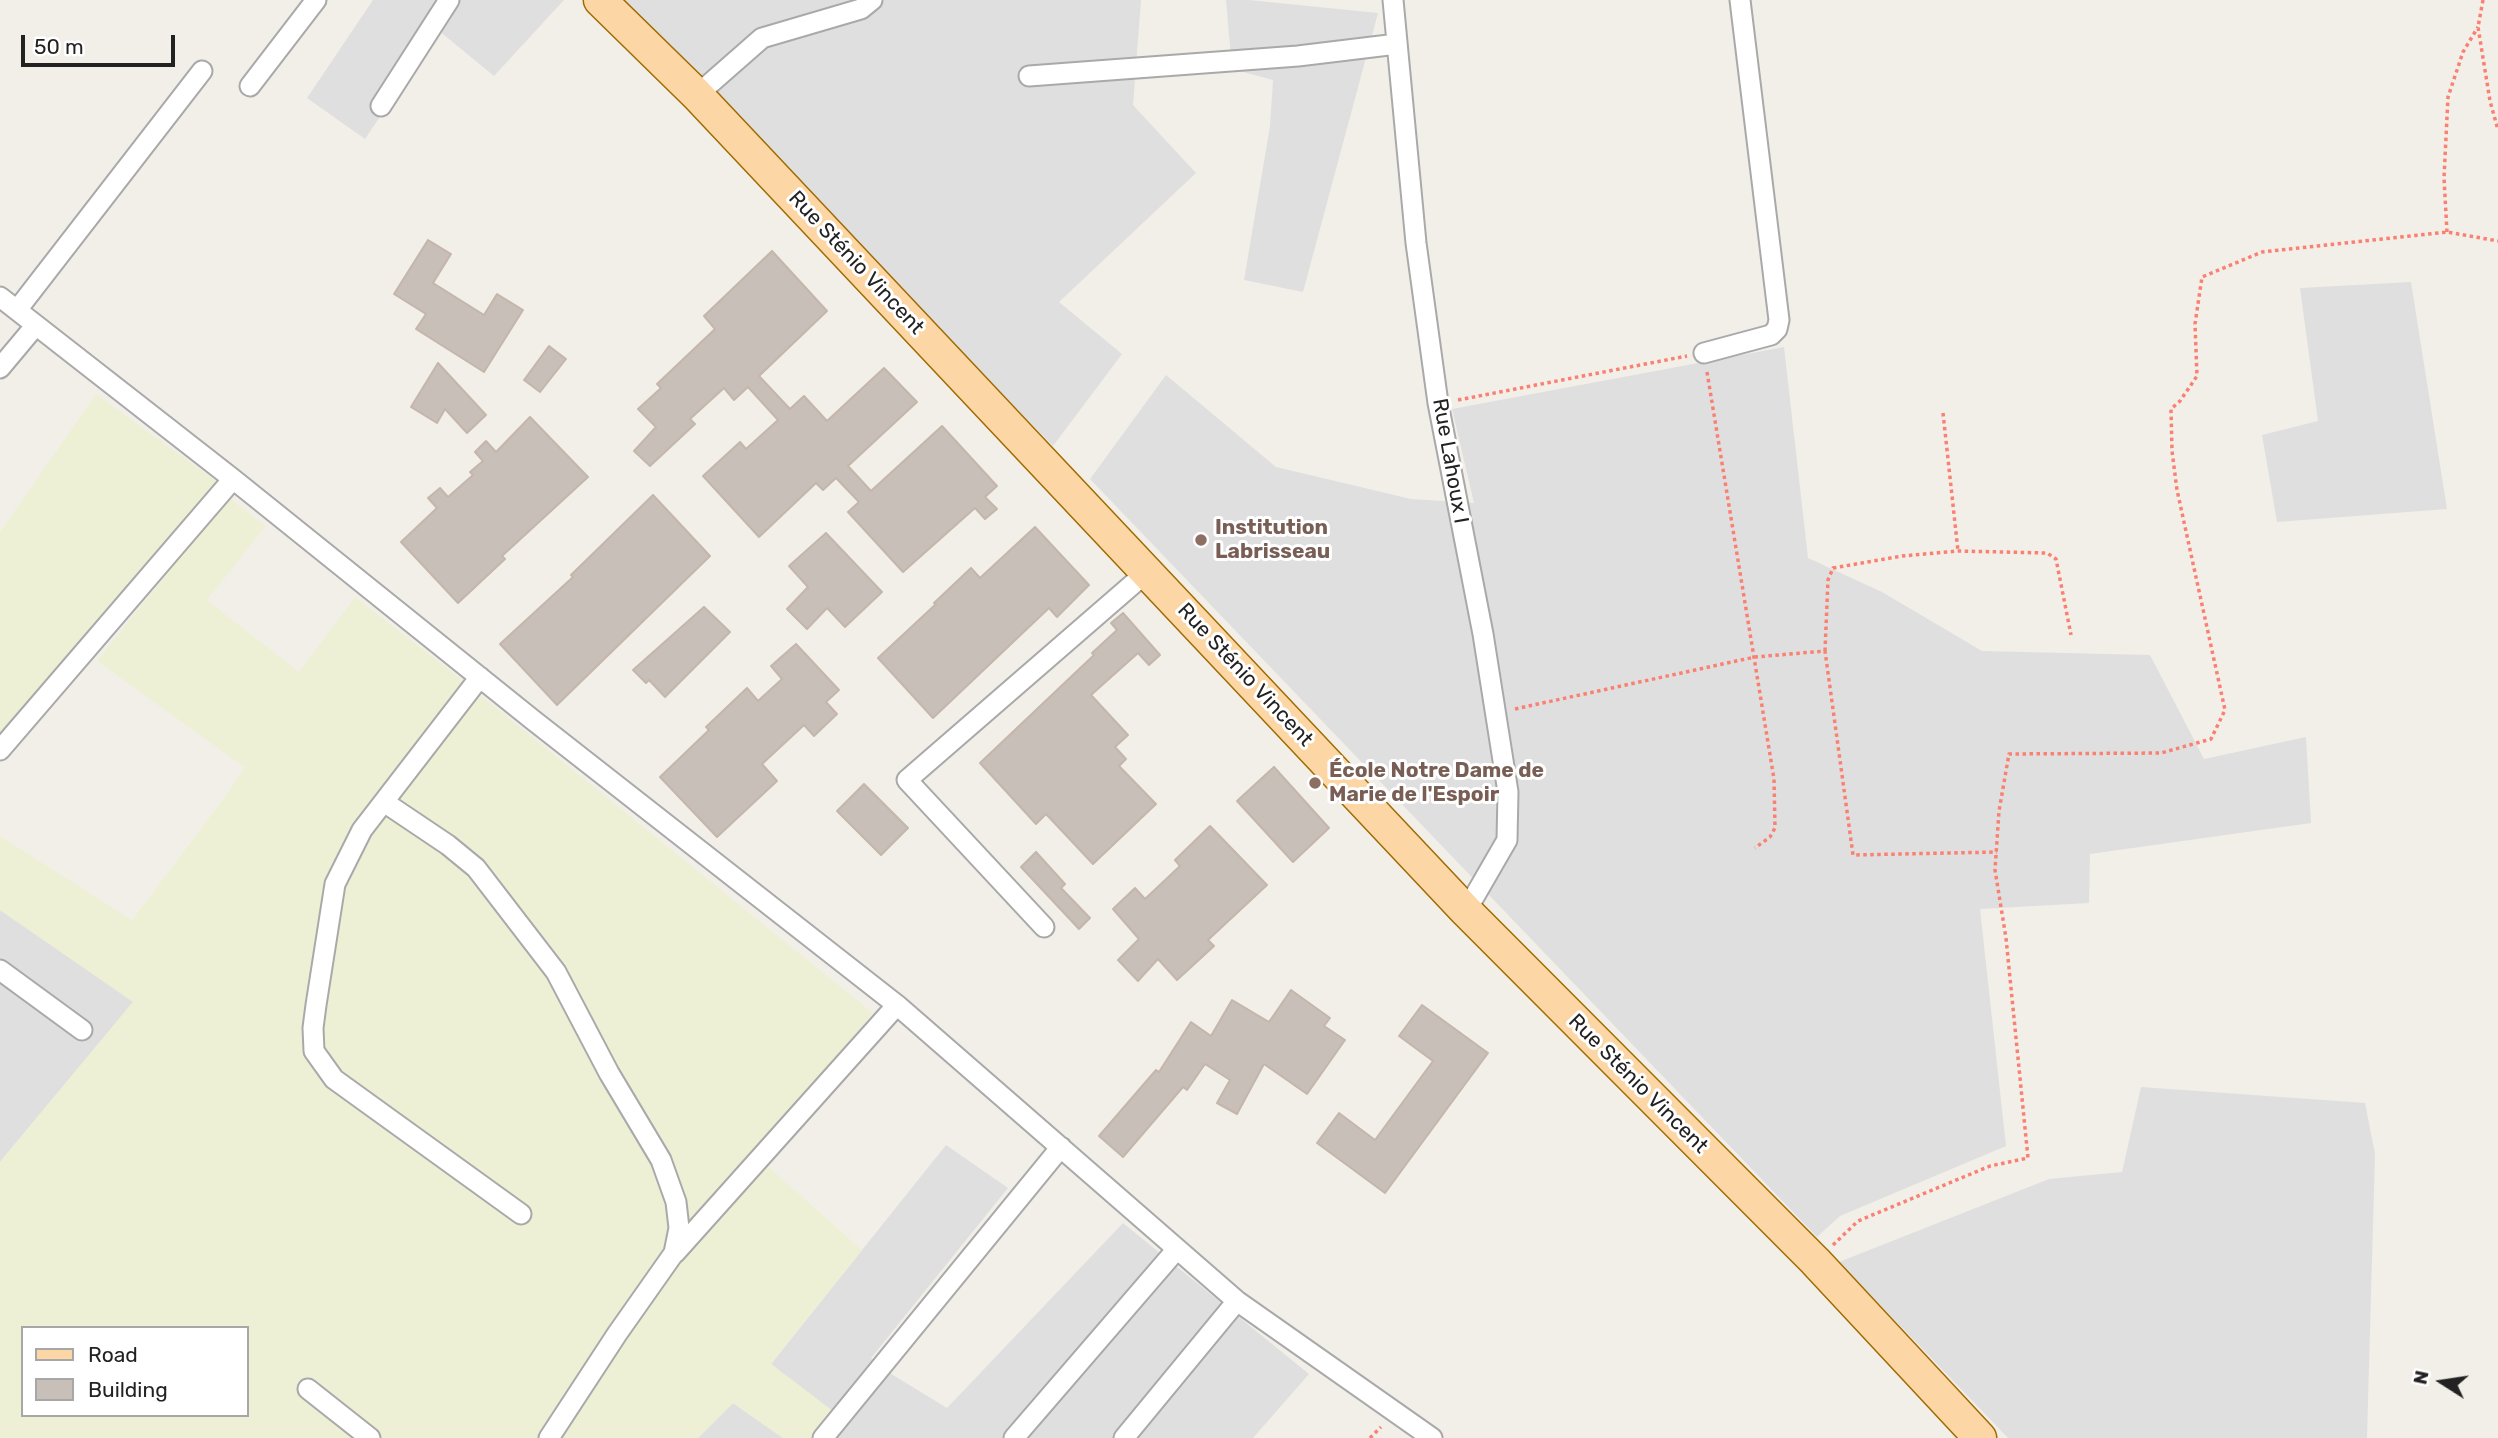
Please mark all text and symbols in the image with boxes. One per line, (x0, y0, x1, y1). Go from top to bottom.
scale bar (24, 21, 178, 65)
text: 50 m (34, 34, 84, 59)
street label: Rue Sténio Vincent (783, 186, 929, 340)
street label: Rue Lahoux I (1427, 397, 1473, 525)
place label: Institution Labrisseau (1215, 515, 1330, 565)
marker: Institution Labrisseau (1193, 532, 1209, 548)
street label: Rue Sténio Vincent (1172, 598, 1318, 752)
place label: École Notre Dame de Marie de l'Espoir (1329, 758, 1544, 808)
marker: École Notre Dame de Marie de l'Espoir (1307, 775, 1323, 791)
street label: Rue Sténio Vincent (1563, 1009, 1713, 1159)
legend (21, 1326, 248, 1417)
text: Road (88, 1342, 138, 1367)
north arrow (2407, 1347, 2477, 1417)
text: N (2408, 1368, 2434, 1387)
text: Building (88, 1377, 168, 1402)

